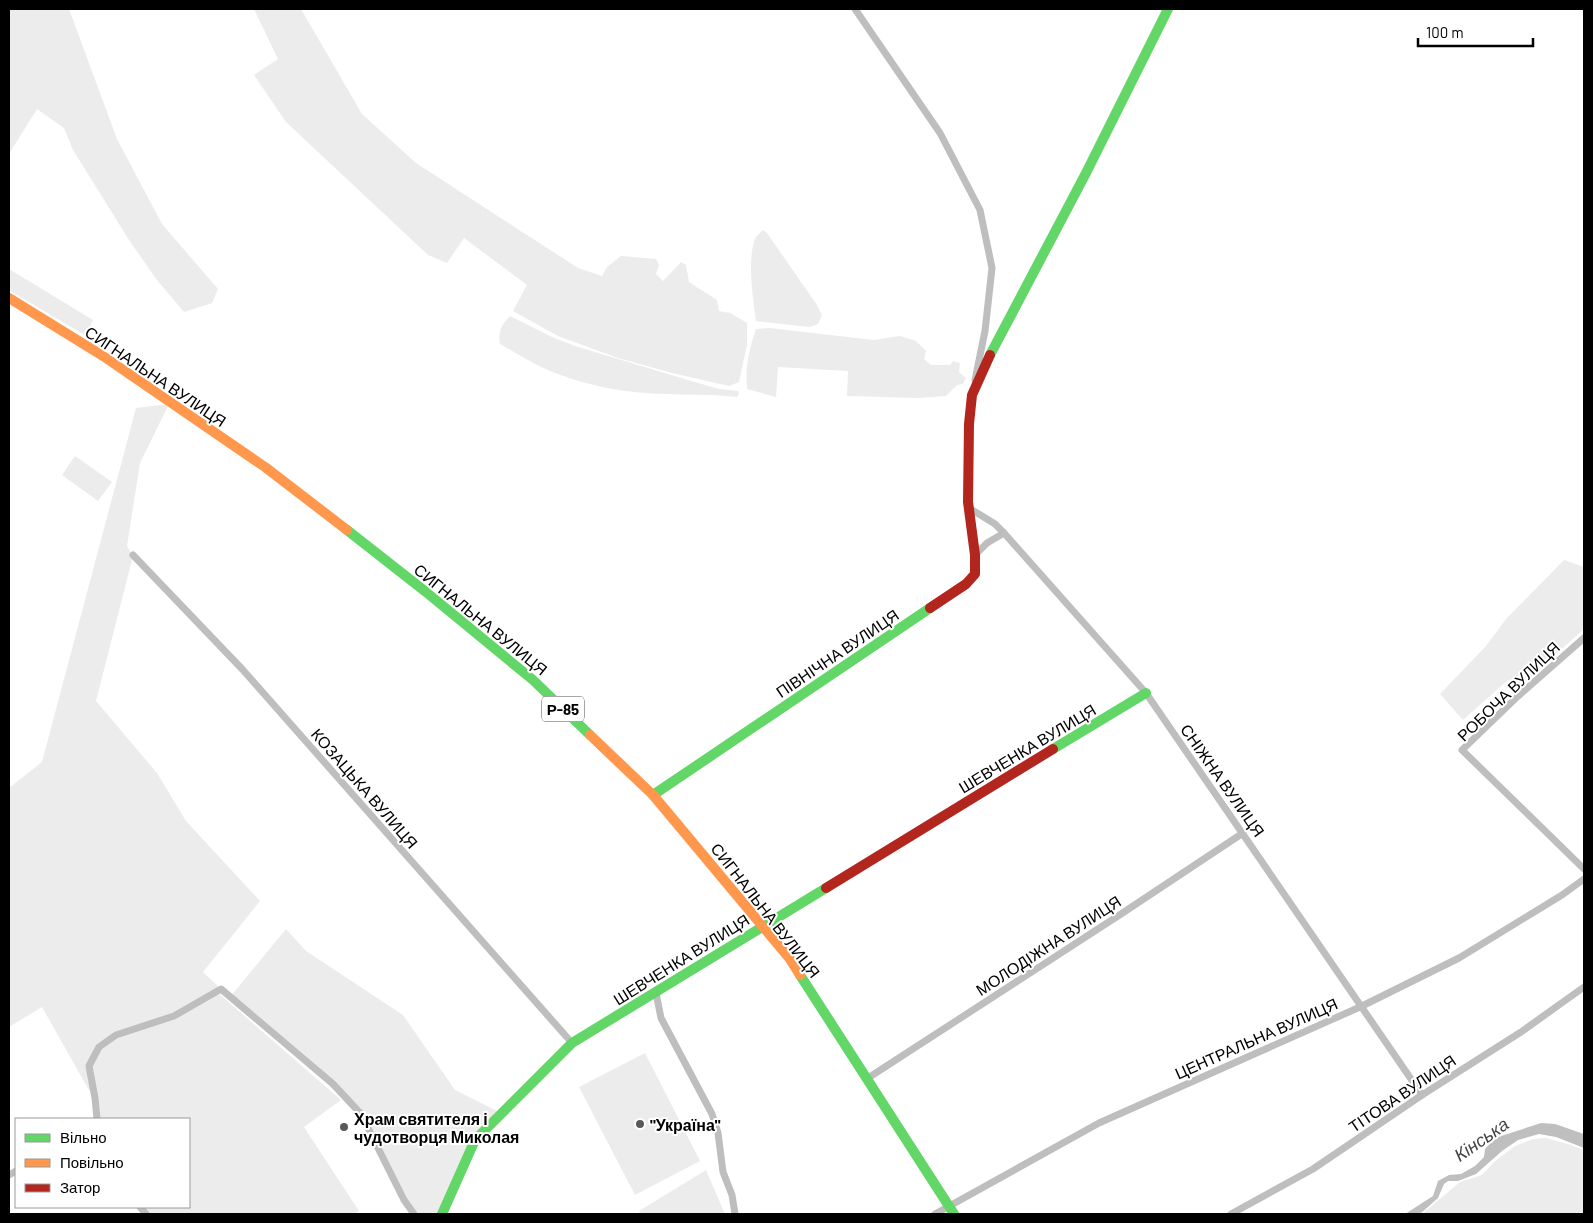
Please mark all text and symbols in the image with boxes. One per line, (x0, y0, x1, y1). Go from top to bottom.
scale bar (1418, 15, 1533, 47)
text: 100 m (1426, 23, 1464, 41)
street label: СИГНАЛЬНА ВУЛИЦЯ (82, 322, 230, 430)
street label: СИГНАЛЬНА ВУЛИЦЯ (411, 559, 551, 679)
street label: ПІВНІЧНА ВУЛИЦЯ (772, 605, 902, 701)
street label: РОБОЧА ВУЛИЦЯ (1453, 637, 1563, 745)
road number: Р-85 (542, 696, 584, 722)
street label: ШЕВЧЕНКА ВУЛИЦЯ (955, 700, 1099, 796)
street label: СНІЖНА ВУЛИЦЯ (1177, 720, 1269, 840)
street label: КОЗАЦЬКА ВУЛИЦЯ (308, 724, 422, 852)
street label: СИГНАЛЬНА ВУЛИЦЯ (707, 839, 825, 981)
street label: МОЛОДІЖНА ВУЛИЦЯ (972, 891, 1124, 999)
street label: ШЕВЧЕНКА ВУЛИЦЯ (610, 909, 752, 1009)
street label: ЦЕНТРАЛЬНА ВУЛИЦЯ (1172, 994, 1340, 1082)
street label: ТІТОВА ВУЛИЦЯ (1345, 1050, 1459, 1136)
place label: Храм святителя і чудотворця Миколая (354, 1109, 519, 1146)
water label: Кінська (1450, 1112, 1512, 1166)
place label: "Україна" (650, 1115, 721, 1134)
legend (15, 1118, 190, 1208)
marker: "Україна" (634, 1118, 646, 1130)
marker: Храм святителя і чудотворця Миколая (338, 1121, 350, 1133)
text: Вільно (60, 1128, 107, 1146)
text: Повільно (60, 1153, 124, 1171)
text: Затор (60, 1178, 100, 1196)

